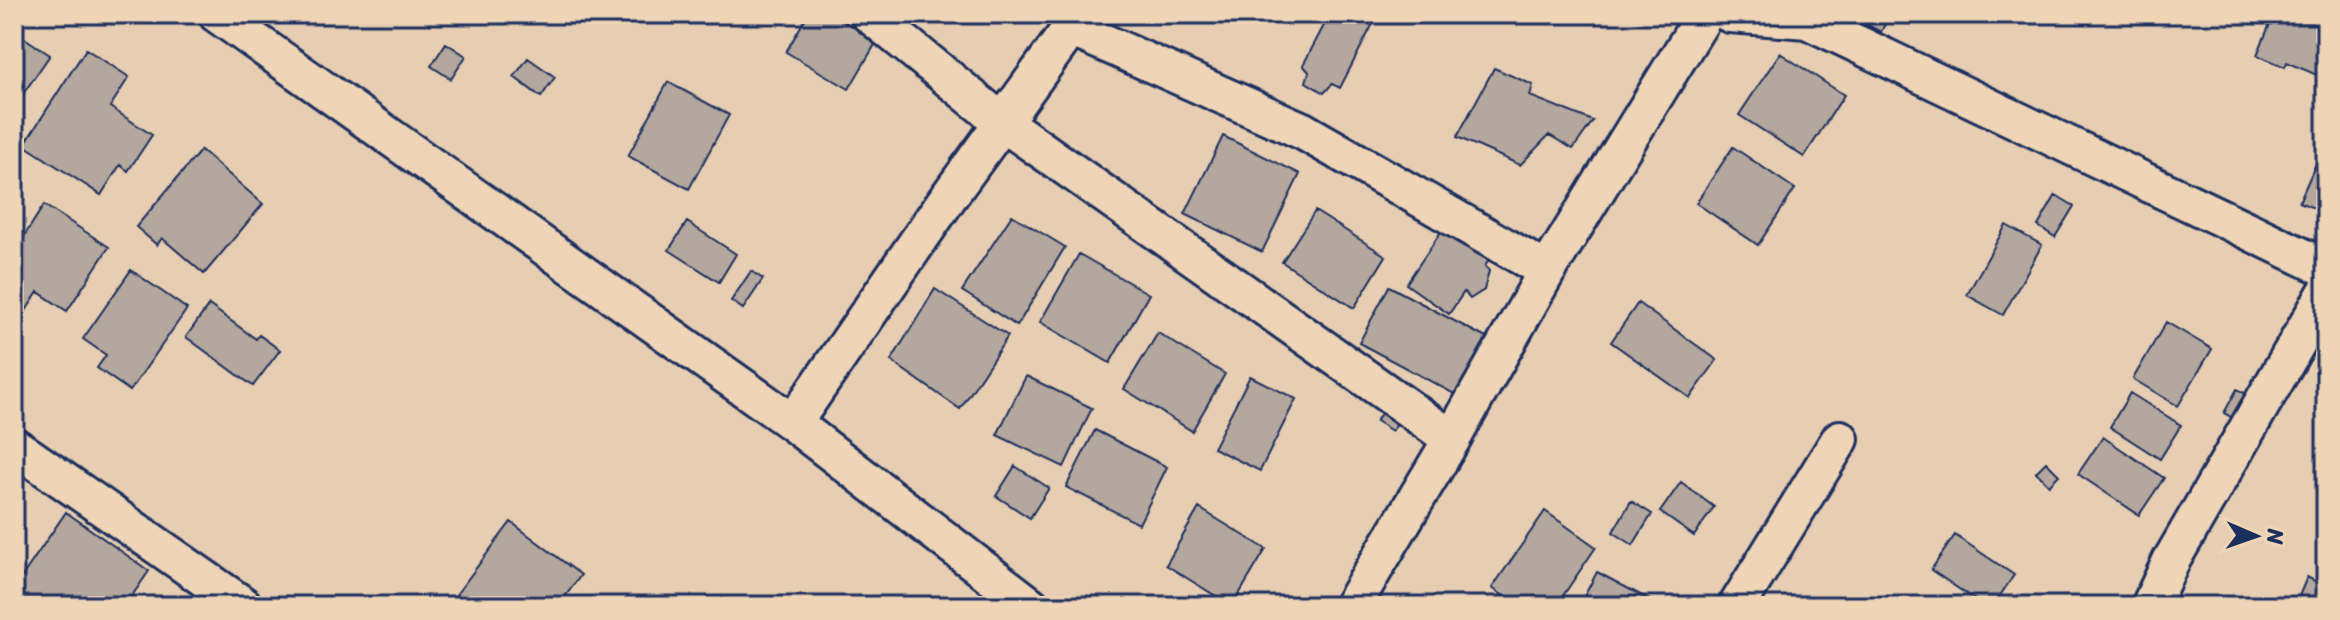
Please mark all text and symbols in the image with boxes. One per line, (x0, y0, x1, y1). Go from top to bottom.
north arrow (2216, 496, 2296, 576)
text: N (2256, 527, 2295, 546)

